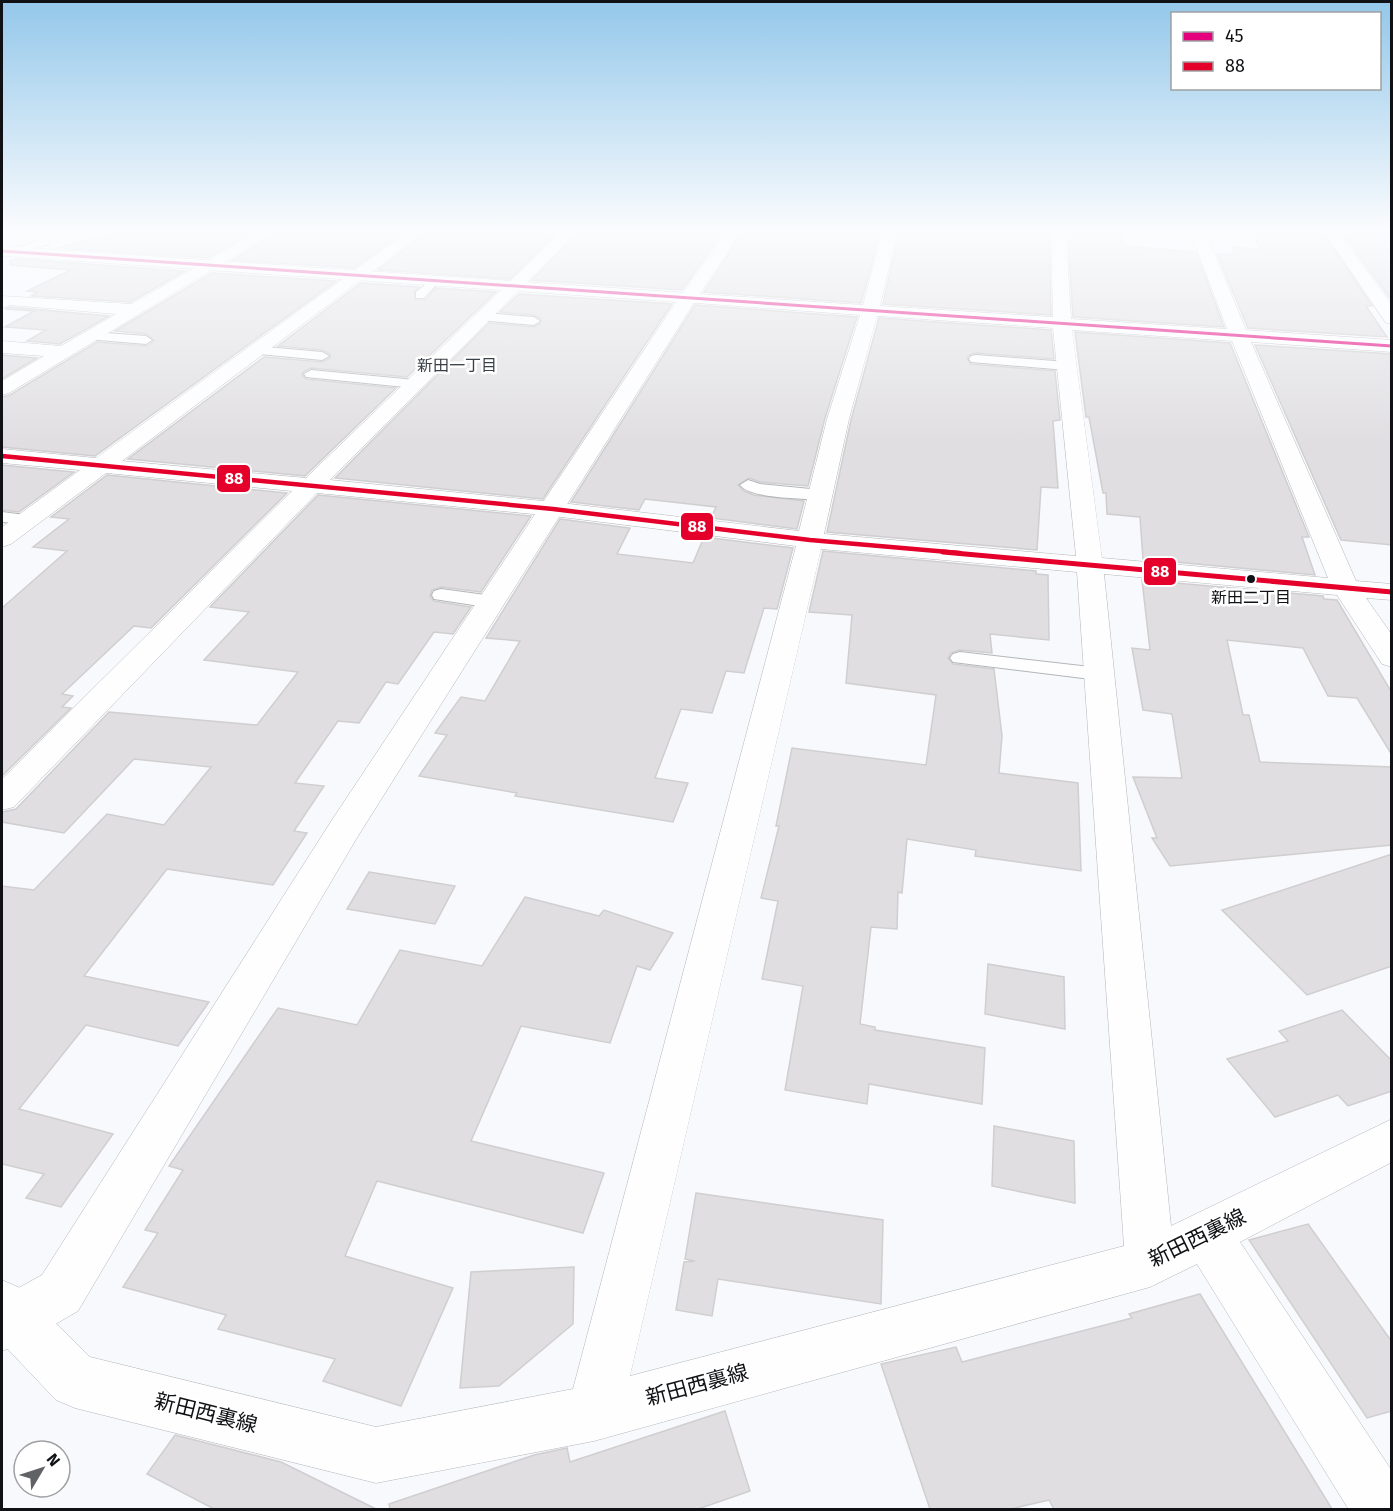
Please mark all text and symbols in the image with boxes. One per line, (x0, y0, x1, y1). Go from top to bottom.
legend (1171, 12, 1381, 90)
text: 45 (1225, 25, 1243, 47)
text: 88 (1225, 55, 1245, 77)
district label: 新田一丁目 (417, 356, 497, 375)
line badge: 88 (216, 464, 251, 493)
text: 88 (225, 469, 243, 488)
line badge: 88 (680, 512, 714, 541)
text: 88 (688, 517, 706, 536)
line badge: 88 (1143, 557, 1177, 586)
text: 88 (1151, 562, 1169, 581)
marker: 新田二丁目 (1245, 573, 1257, 585)
place label: 新田二丁目 (1211, 588, 1291, 607)
street label: 新田西裏線 (1144, 1203, 1250, 1273)
street label: 新田西裏線 (643, 1359, 751, 1411)
street label: 新田西裏線 (152, 1388, 260, 1438)
north arrow (12, 1439, 72, 1499)
text: N (43, 1450, 64, 1470)

